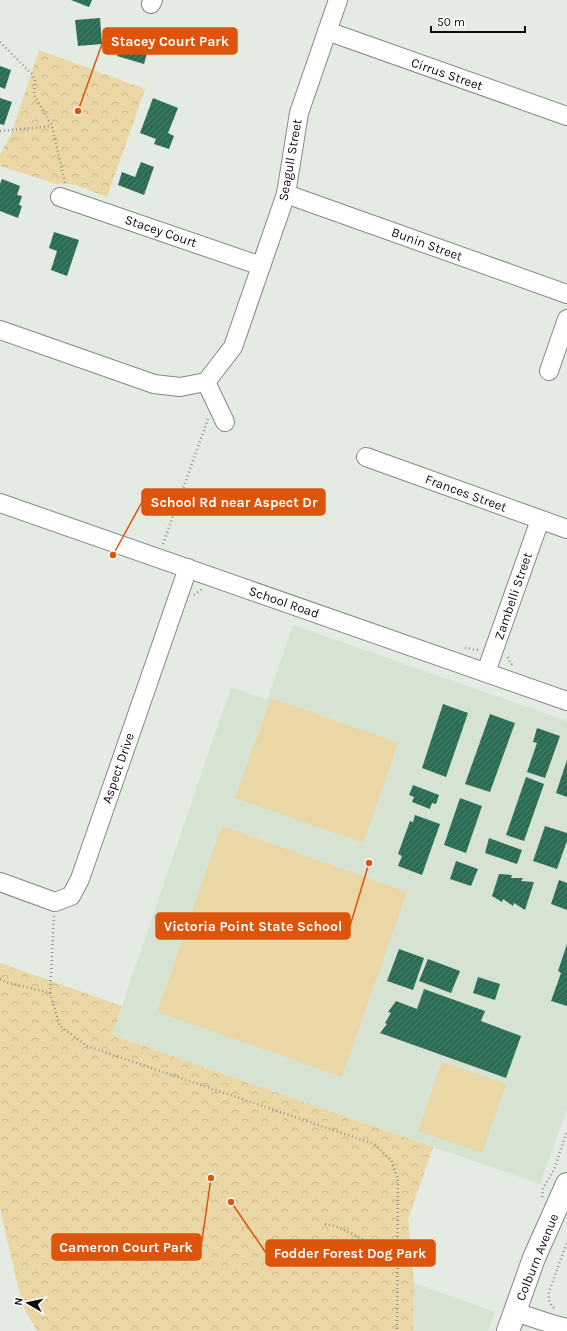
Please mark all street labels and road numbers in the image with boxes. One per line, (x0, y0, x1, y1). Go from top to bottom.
street label: Cirrus Street (409, 55, 485, 93)
street label: Seagull Street (275, 118, 305, 202)
street label: Stacey Court (123, 212, 199, 250)
street label: Bunin Street (390, 224, 465, 264)
street label: Frances Street (423, 471, 509, 515)
street label: Zambelli Street (491, 550, 535, 642)
street label: School Road (247, 583, 321, 621)
street label: Aspect Drive (99, 730, 137, 805)
street label: Colburn Avenue (513, 1211, 561, 1303)

